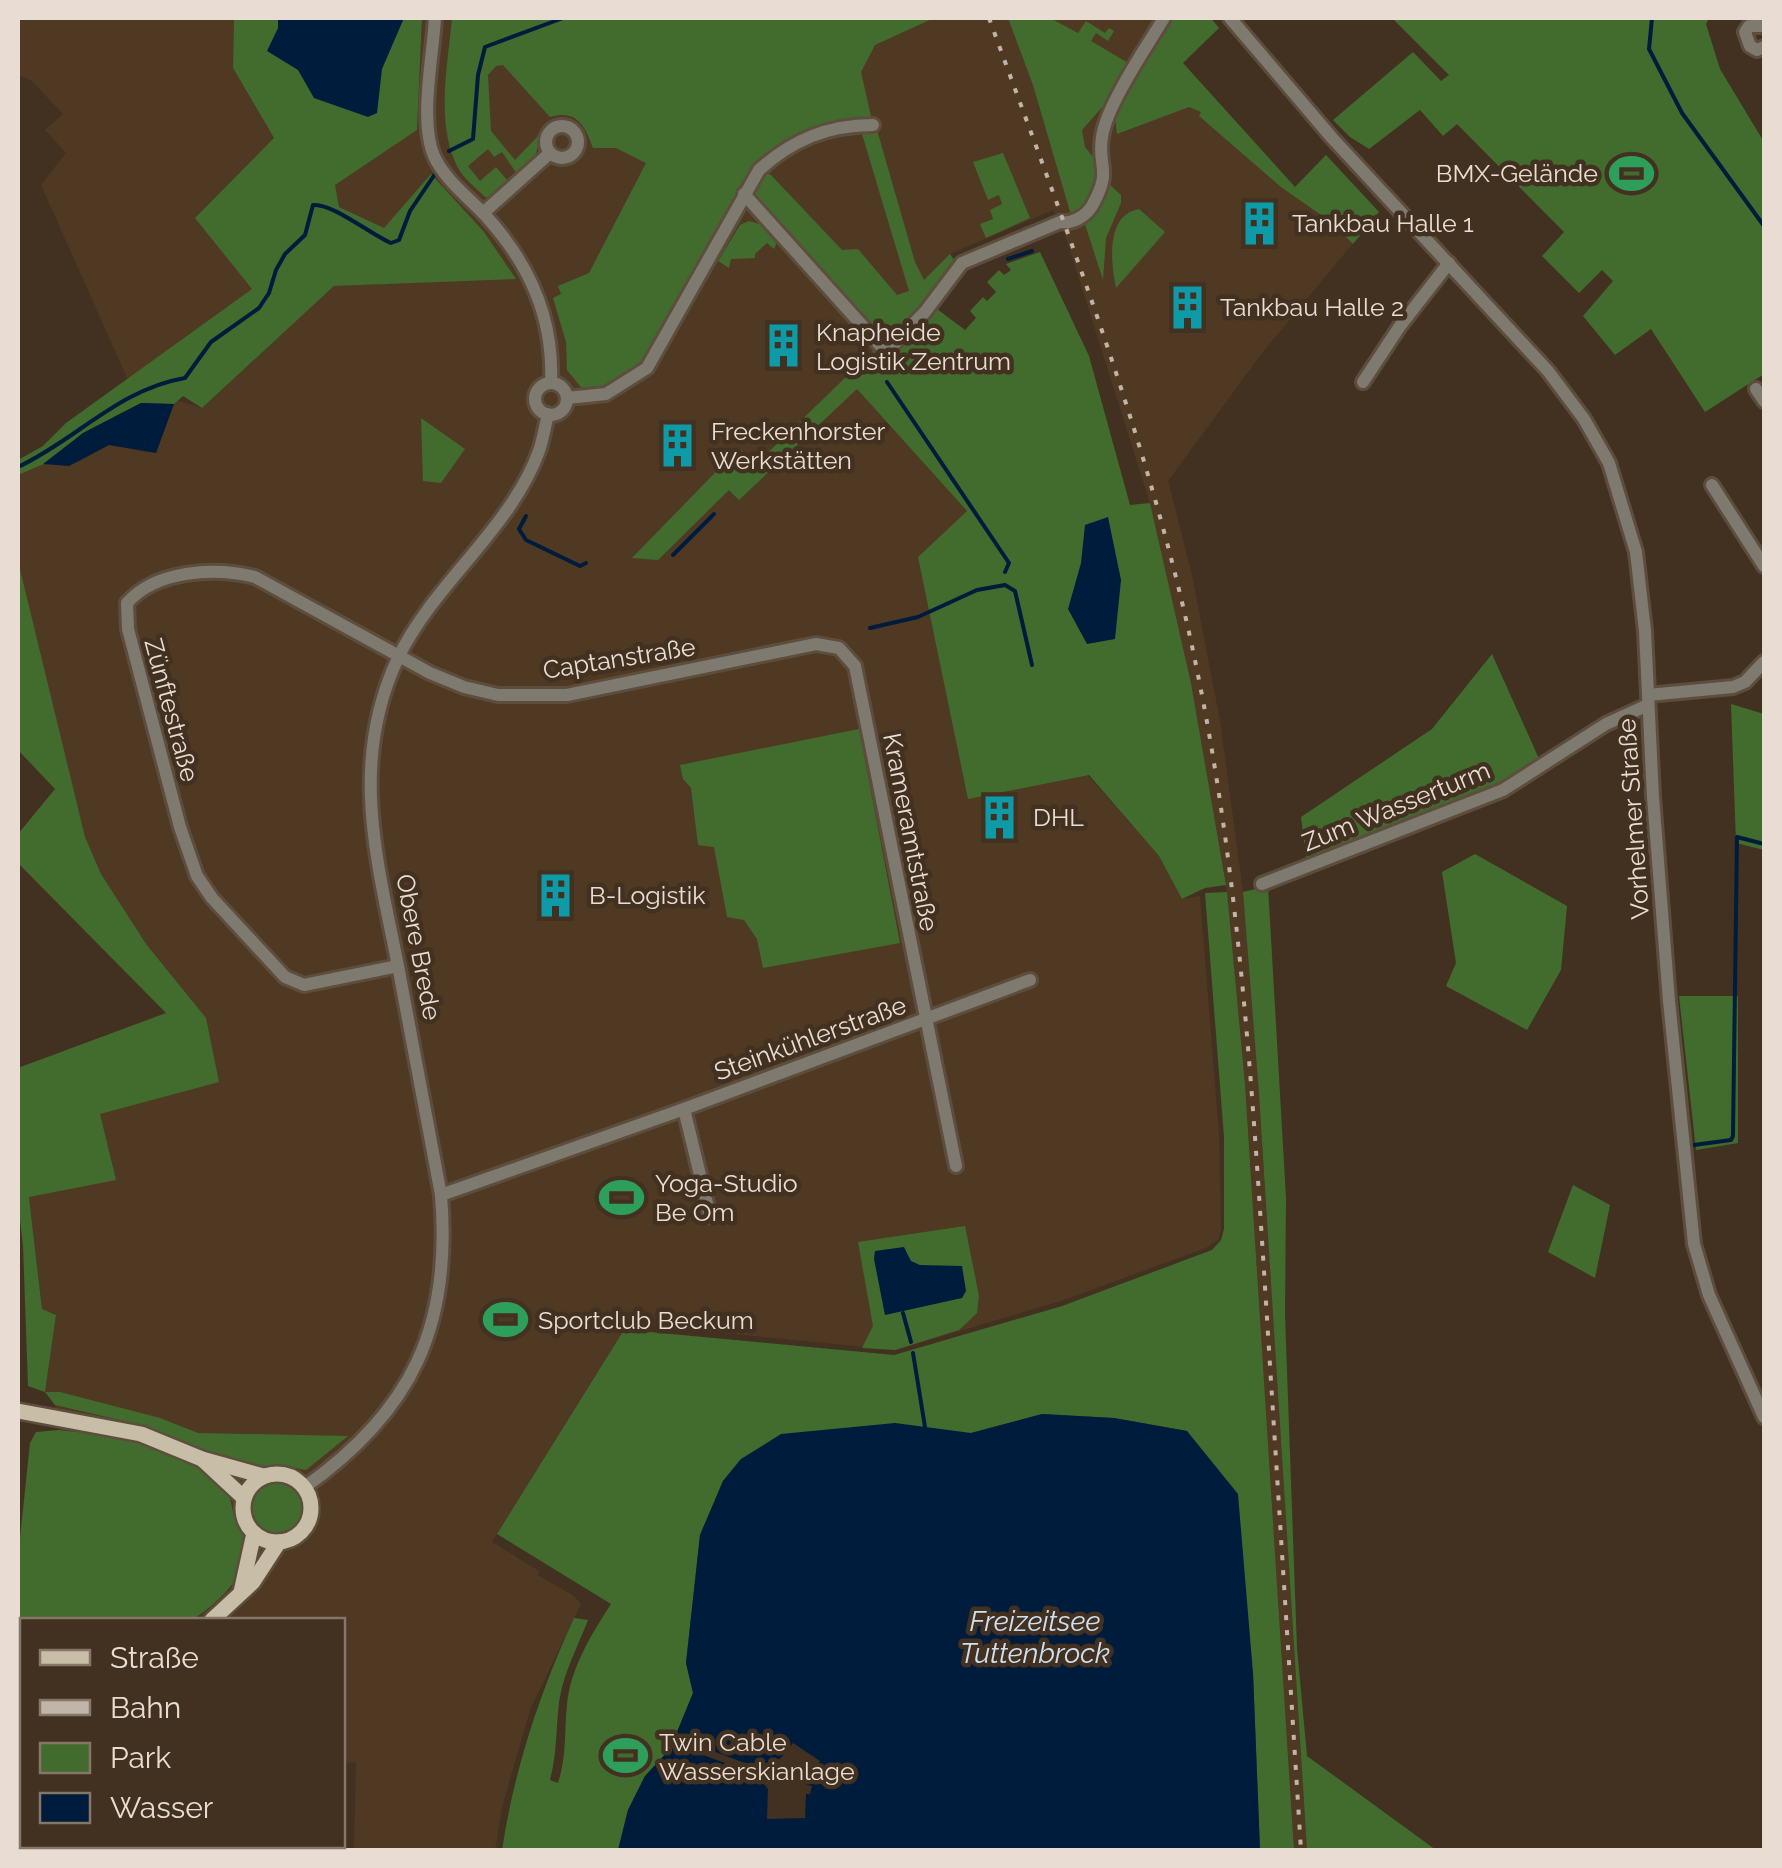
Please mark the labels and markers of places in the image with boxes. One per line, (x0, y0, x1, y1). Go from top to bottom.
sports icon: BMX-Gelände (1607, 149, 1655, 197)
place label: BMX-Gelände (1436, 158, 1598, 188)
building icon: Tankbau Halle 1 (1235, 199, 1283, 247)
place label: Tankbau Halle 1 (1292, 208, 1474, 238)
building icon: Tankbau Halle 2 (1163, 283, 1211, 331)
place label: Tankbau Halle 2 (1220, 292, 1404, 322)
place label: Knapheide Logistik Zentrum (816, 317, 1011, 376)
building icon: Knapheide Logistik Zentrum (759, 322, 807, 370)
place label: Freckenhorster Werkstätten (711, 416, 885, 475)
building icon: Freckenhorster Werkstätten (654, 421, 702, 469)
building icon: DHL (976, 793, 1024, 841)
place label: DHL (1033, 802, 1084, 832)
building icon: B-Logistik (532, 871, 580, 919)
place label: B-Logistik (589, 880, 706, 910)
place label: Yoga-Studio Be Om (655, 1168, 798, 1227)
sports icon: Yoga-Studio Be Om (598, 1173, 646, 1221)
sports icon: Sportclub Beckum (481, 1296, 529, 1344)
place label: Sportclub Beckum (538, 1305, 754, 1335)
place label: Twin Cable Wasserskianlage (659, 1727, 855, 1786)
sports icon: Twin Cable Wasserskianlage (602, 1732, 650, 1780)

